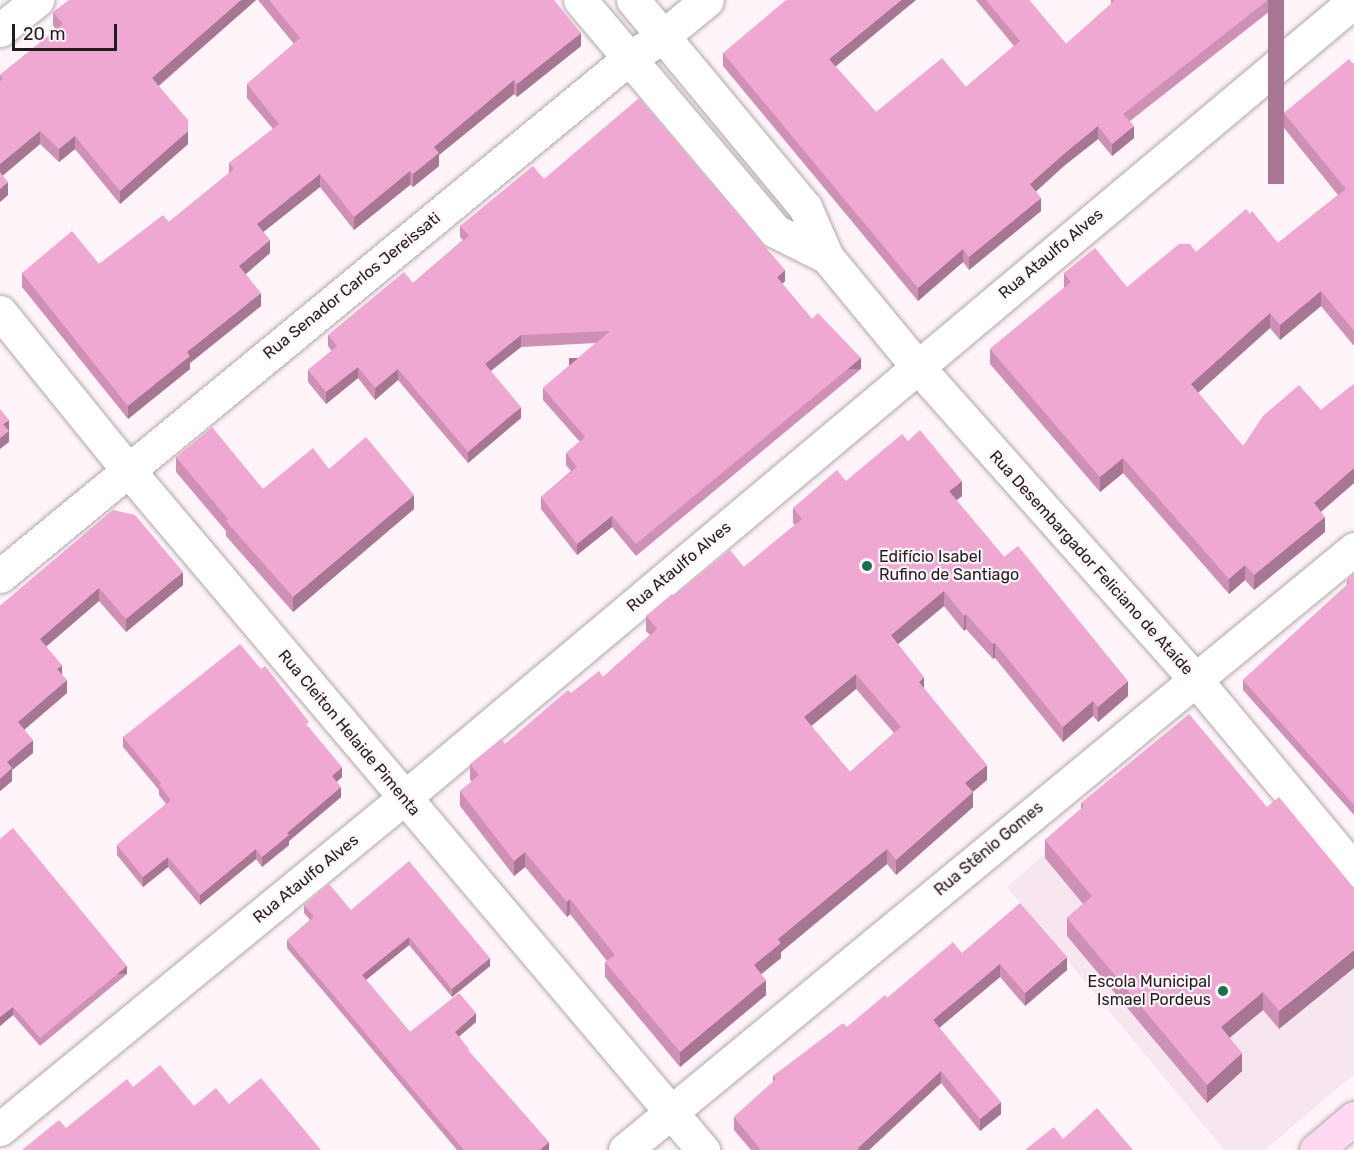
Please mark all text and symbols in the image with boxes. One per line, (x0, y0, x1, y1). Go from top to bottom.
scale bar (15, 12, 120, 50)
text: 20 m (23, 23, 65, 45)
street label: Rua Ataulfo Alves (995, 204, 1107, 304)
street label: Rua Senador Carlos Jereissati (259, 208, 445, 364)
street label: Rua Desembargador Feliciano de Ataíde (985, 447, 1197, 679)
street label: Rua Ataulfo Alves (623, 517, 735, 617)
place label: Edifício Isabel Rufino de Santiago (879, 547, 1019, 585)
marker: Edifício Isabel Rufino de Santiago (860, 559, 874, 573)
street label: Rua Cleiton Helaide Pimenta (274, 646, 424, 820)
street label: Rua Stênio Gomes (931, 798, 1047, 900)
street label: Rua Ataulfo Alves (249, 830, 363, 928)
place label: Escola Municipal Ismael Pordeus (1088, 972, 1211, 1010)
marker: Escola Municipal Ismael Pordeus (1216, 984, 1230, 998)

